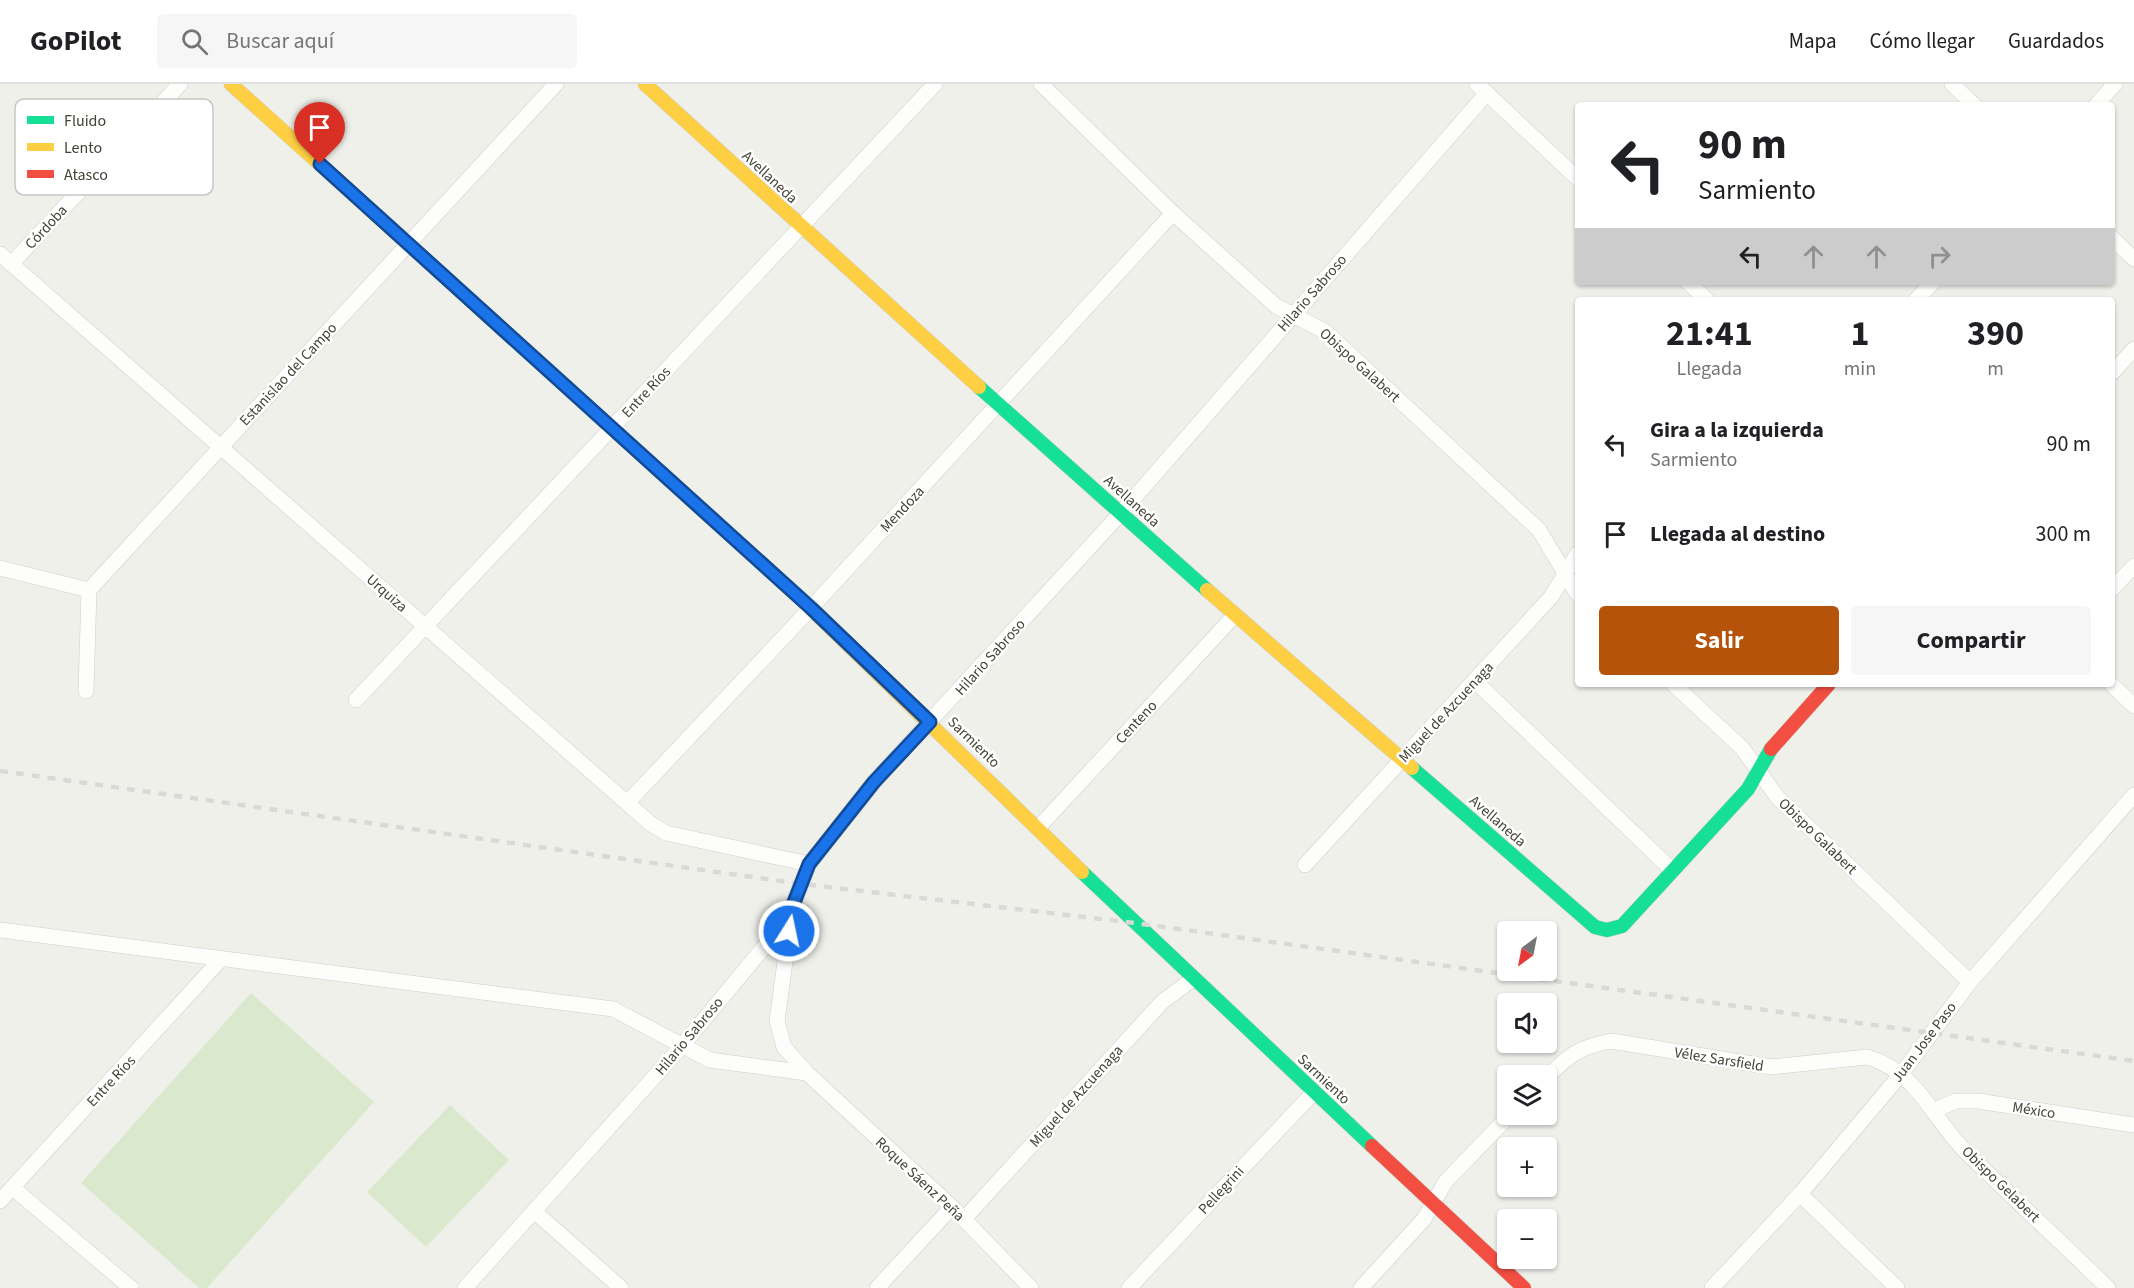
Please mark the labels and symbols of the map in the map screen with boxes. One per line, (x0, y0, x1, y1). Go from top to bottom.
legend (15, 99, 213, 195)
pin (294, 102, 345, 164)
text: Fluido (64, 110, 106, 132)
text: Lento (64, 137, 102, 159)
street label: Avellaneda (737, 146, 802, 209)
text: Atasco (64, 164, 108, 186)
street label: Córdoba (20, 200, 72, 254)
street label: Hilario Sabroso (1273, 250, 1352, 337)
street label: Estanislao del Campo (235, 318, 342, 431)
street label: Obispo Galabert (1315, 323, 1405, 407)
street label: Entre Ríos (617, 362, 676, 423)
street label: Avellaneda (1099, 470, 1164, 532)
street label: Mendoza (875, 482, 929, 537)
street label: Urquiza (361, 570, 412, 617)
street label: Hilario Sabroso (950, 615, 1030, 700)
street label: Miguel de Azcuenaga (1394, 657, 1499, 767)
street label: Centeno (1111, 696, 1162, 749)
street label: Sarmiento (943, 712, 1005, 773)
street label: Avellaneda (1465, 791, 1531, 852)
street label: Obispo Galabert (1774, 793, 1862, 879)
position arrow (757, 899, 821, 963)
north arrow (1497, 921, 1557, 981)
street label: Hilario Sabroso (650, 993, 728, 1080)
street label: Juan Jose Paso (1887, 998, 1962, 1087)
street label: Miguel de Azcuenaga (1025, 1041, 1128, 1152)
street label: Vélez Sarsfield (1673, 1042, 1765, 1077)
street label: Sarmiento (1293, 1049, 1355, 1109)
street label: Entre Ríos (82, 1051, 141, 1112)
street label: México (2011, 1097, 2057, 1124)
street label: Roque Sáenz Peña (870, 1132, 969, 1226)
street label: Obispo Gelabert (1957, 1141, 2045, 1227)
street label: Pellegrini (1194, 1162, 1249, 1219)

